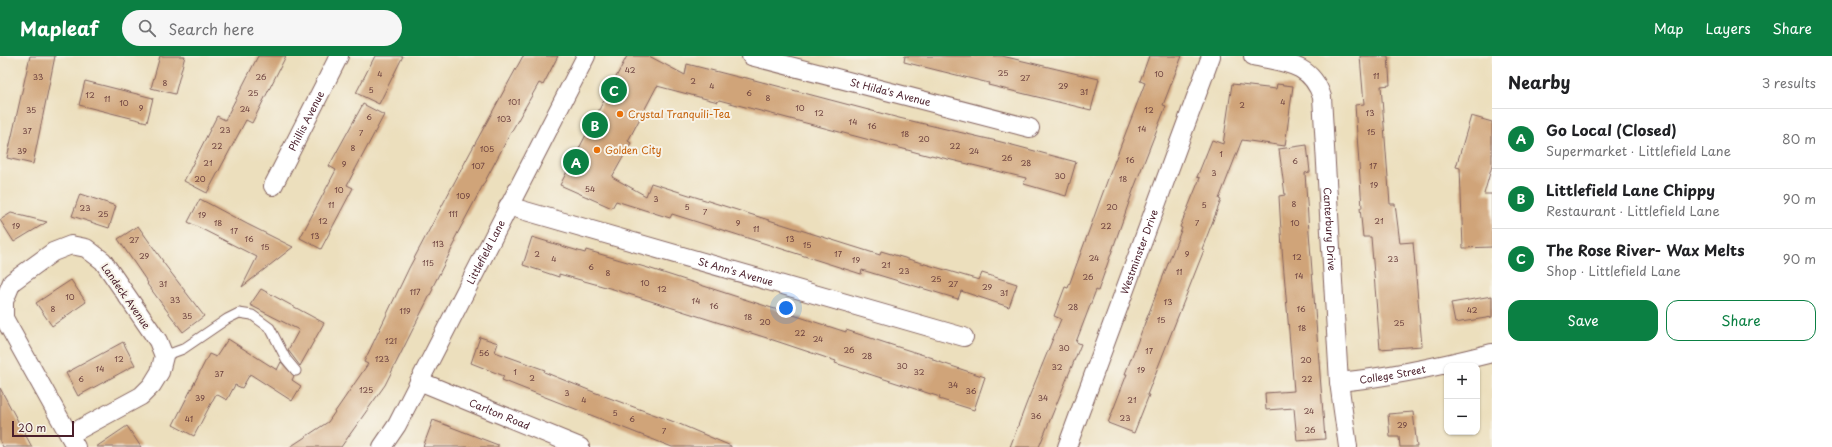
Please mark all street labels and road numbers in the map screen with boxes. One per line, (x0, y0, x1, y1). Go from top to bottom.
street label: St Hilda's Avenue (849, 74, 933, 109)
street label: Phillis Avenue (284, 88, 327, 153)
street label: Canterbury Drive (1320, 187, 1340, 271)
street label: Westminster Drive (1116, 207, 1161, 296)
street label: Littlefield Lane (462, 217, 508, 287)
street label: St Ann's Avenue (696, 253, 776, 289)
street label: Landeck Avenue (98, 260, 155, 332)
street label: College Street (1358, 361, 1427, 387)
street label: Carlton Road (467, 394, 533, 433)

